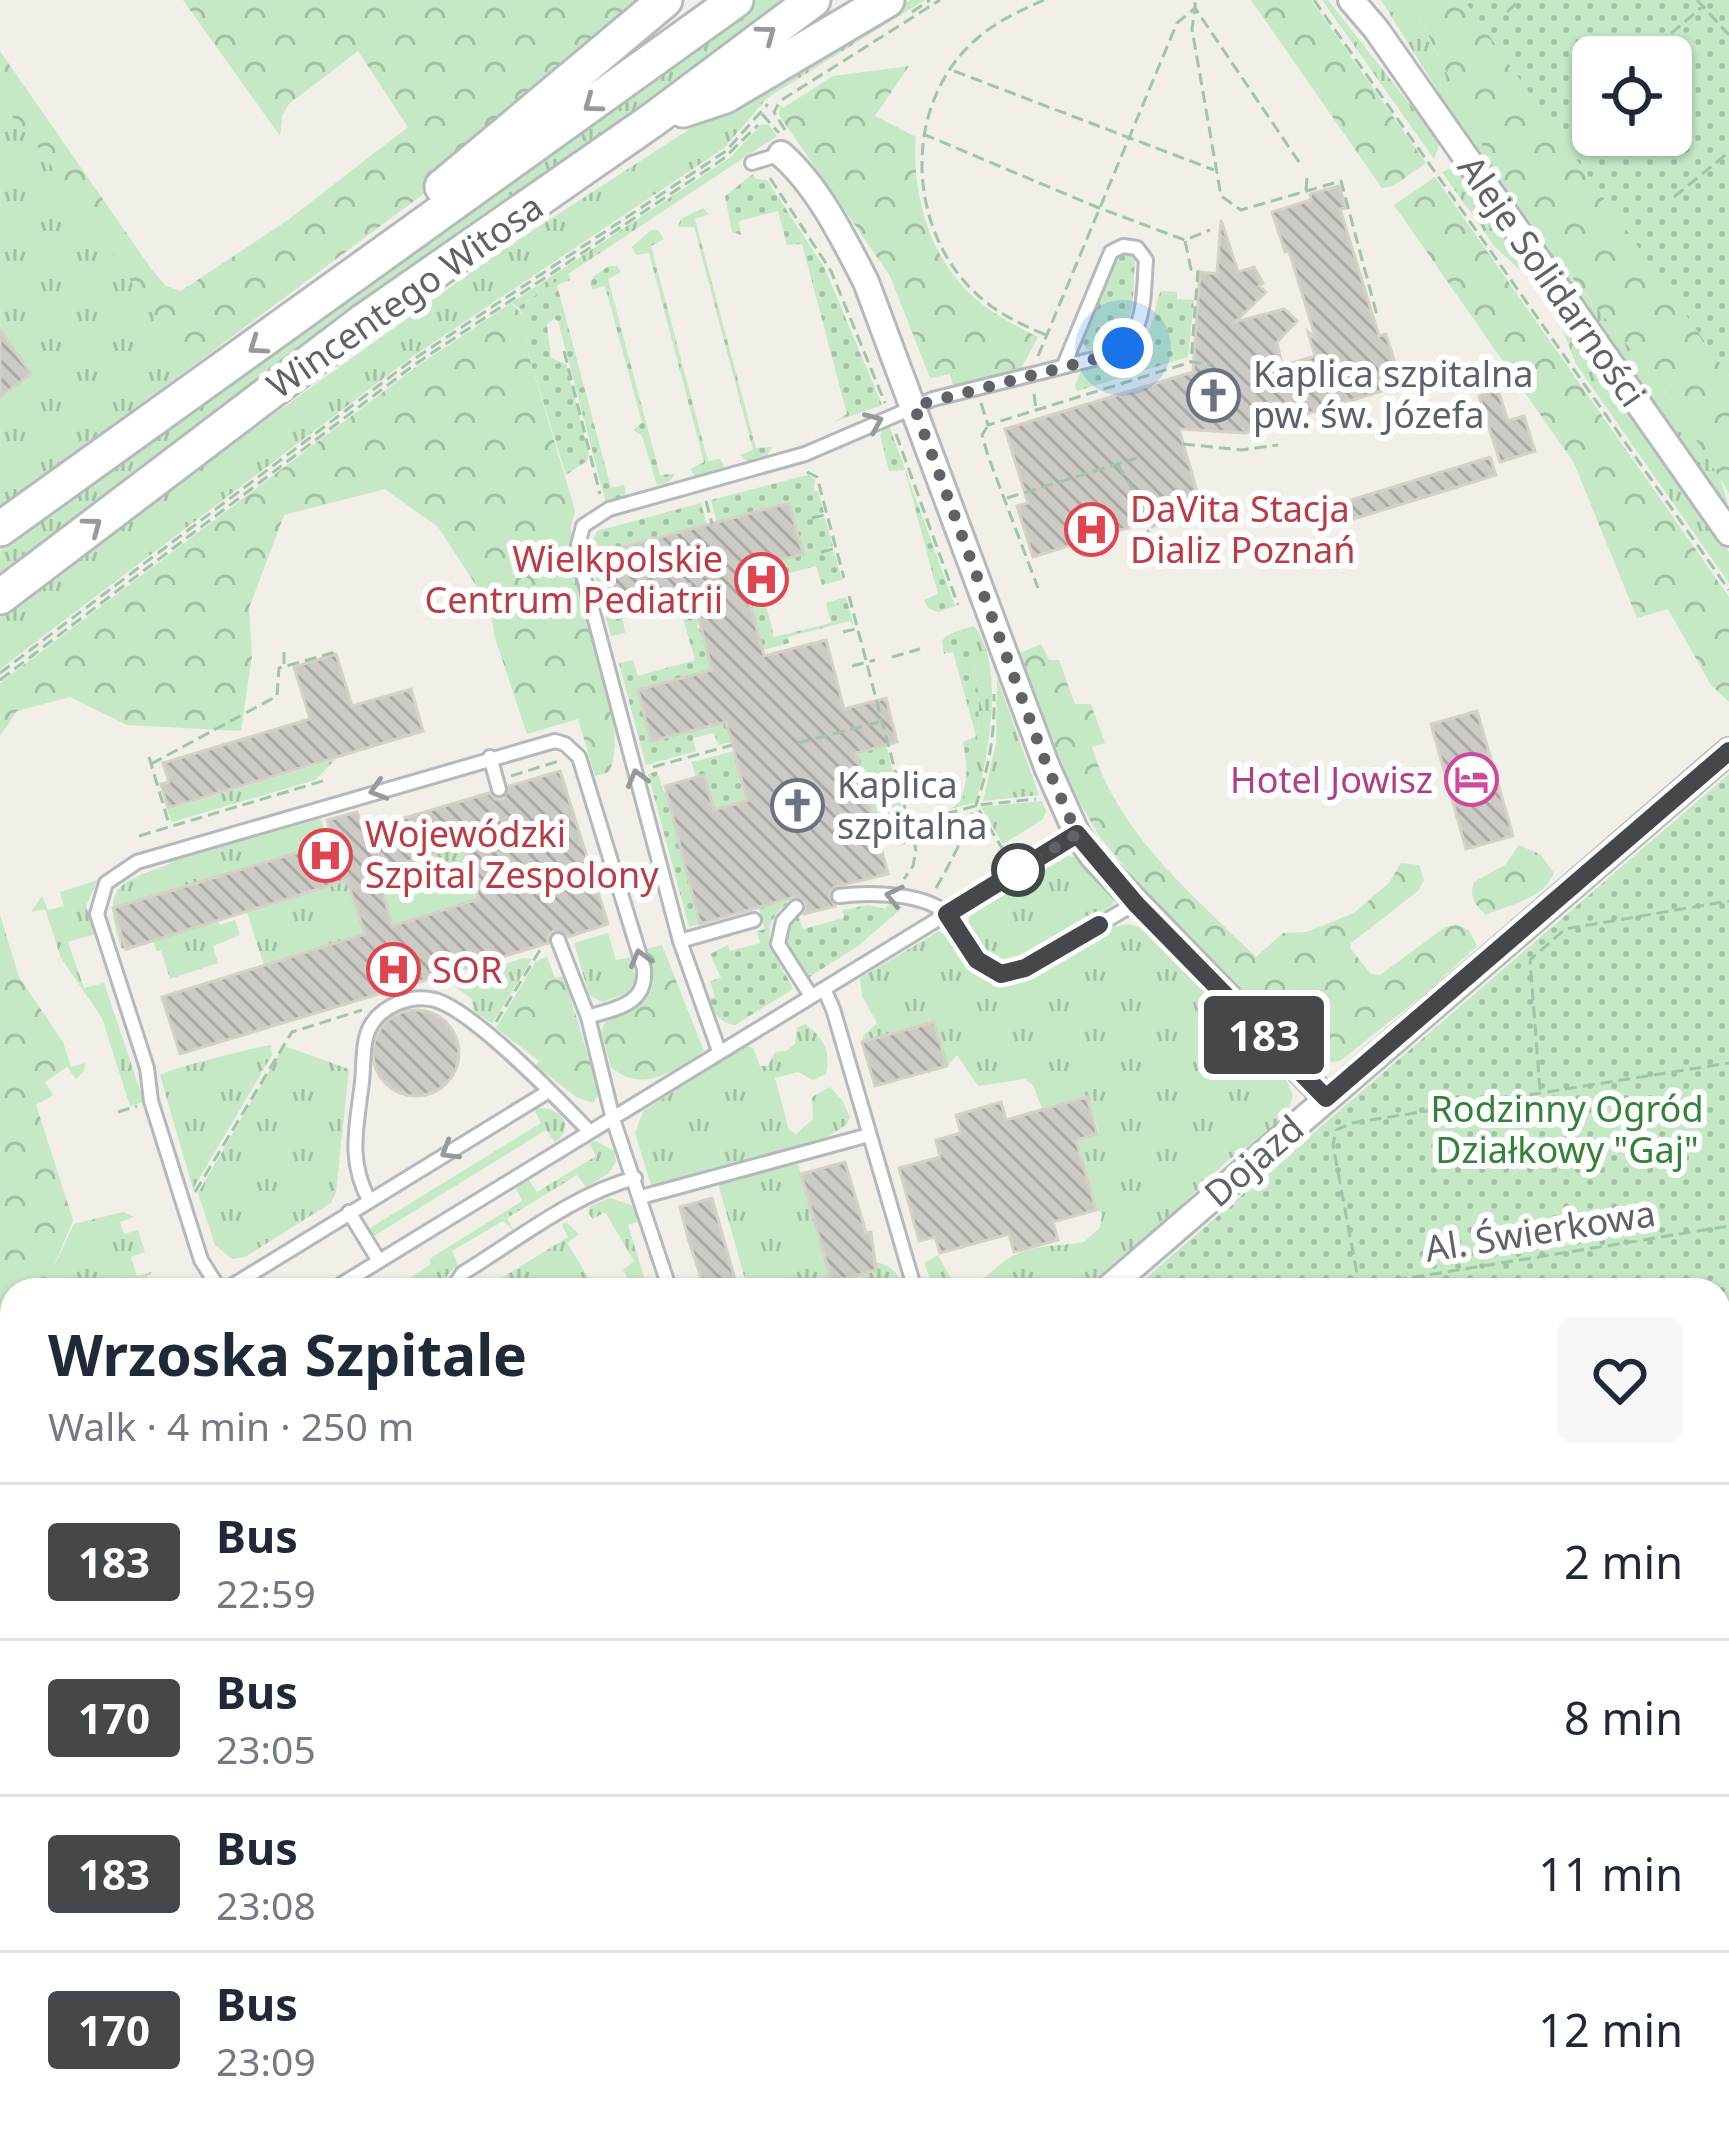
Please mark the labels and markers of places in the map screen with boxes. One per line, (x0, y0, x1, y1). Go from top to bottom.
place label: Kaplica szpitalna pw. św. Józefa (1253, 349, 1534, 439)
church icon: Kaplica szpitalna pw. św. Józefa (1186, 367, 1242, 423)
place label: DaVita Stacja Dializ Poznań (1130, 484, 1355, 574)
hospital icon: DaVita Stacja Dializ Poznań (1063, 502, 1119, 558)
place label: Wielkpolskie Centrum Pediatrii (424, 534, 723, 624)
hospital icon: Wielkpolskie Centrum Pediatrii (734, 552, 790, 608)
hotel icon: Hotel Jowisz (1444, 752, 1500, 808)
place label: Hotel Jowisz (1230, 755, 1433, 804)
place label: Kaplica szpitalna (837, 760, 988, 850)
church icon: Kaplica szpitalna (770, 778, 826, 834)
place label: Wojewódzki Szpital Zespolony (365, 809, 659, 899)
hospital icon: Wojewódzki Szpital Zespolony (298, 827, 354, 883)
unlabelled marker (993, 845, 1043, 895)
hospital icon: SOR (365, 942, 421, 998)
place label: SOR (432, 945, 502, 994)

